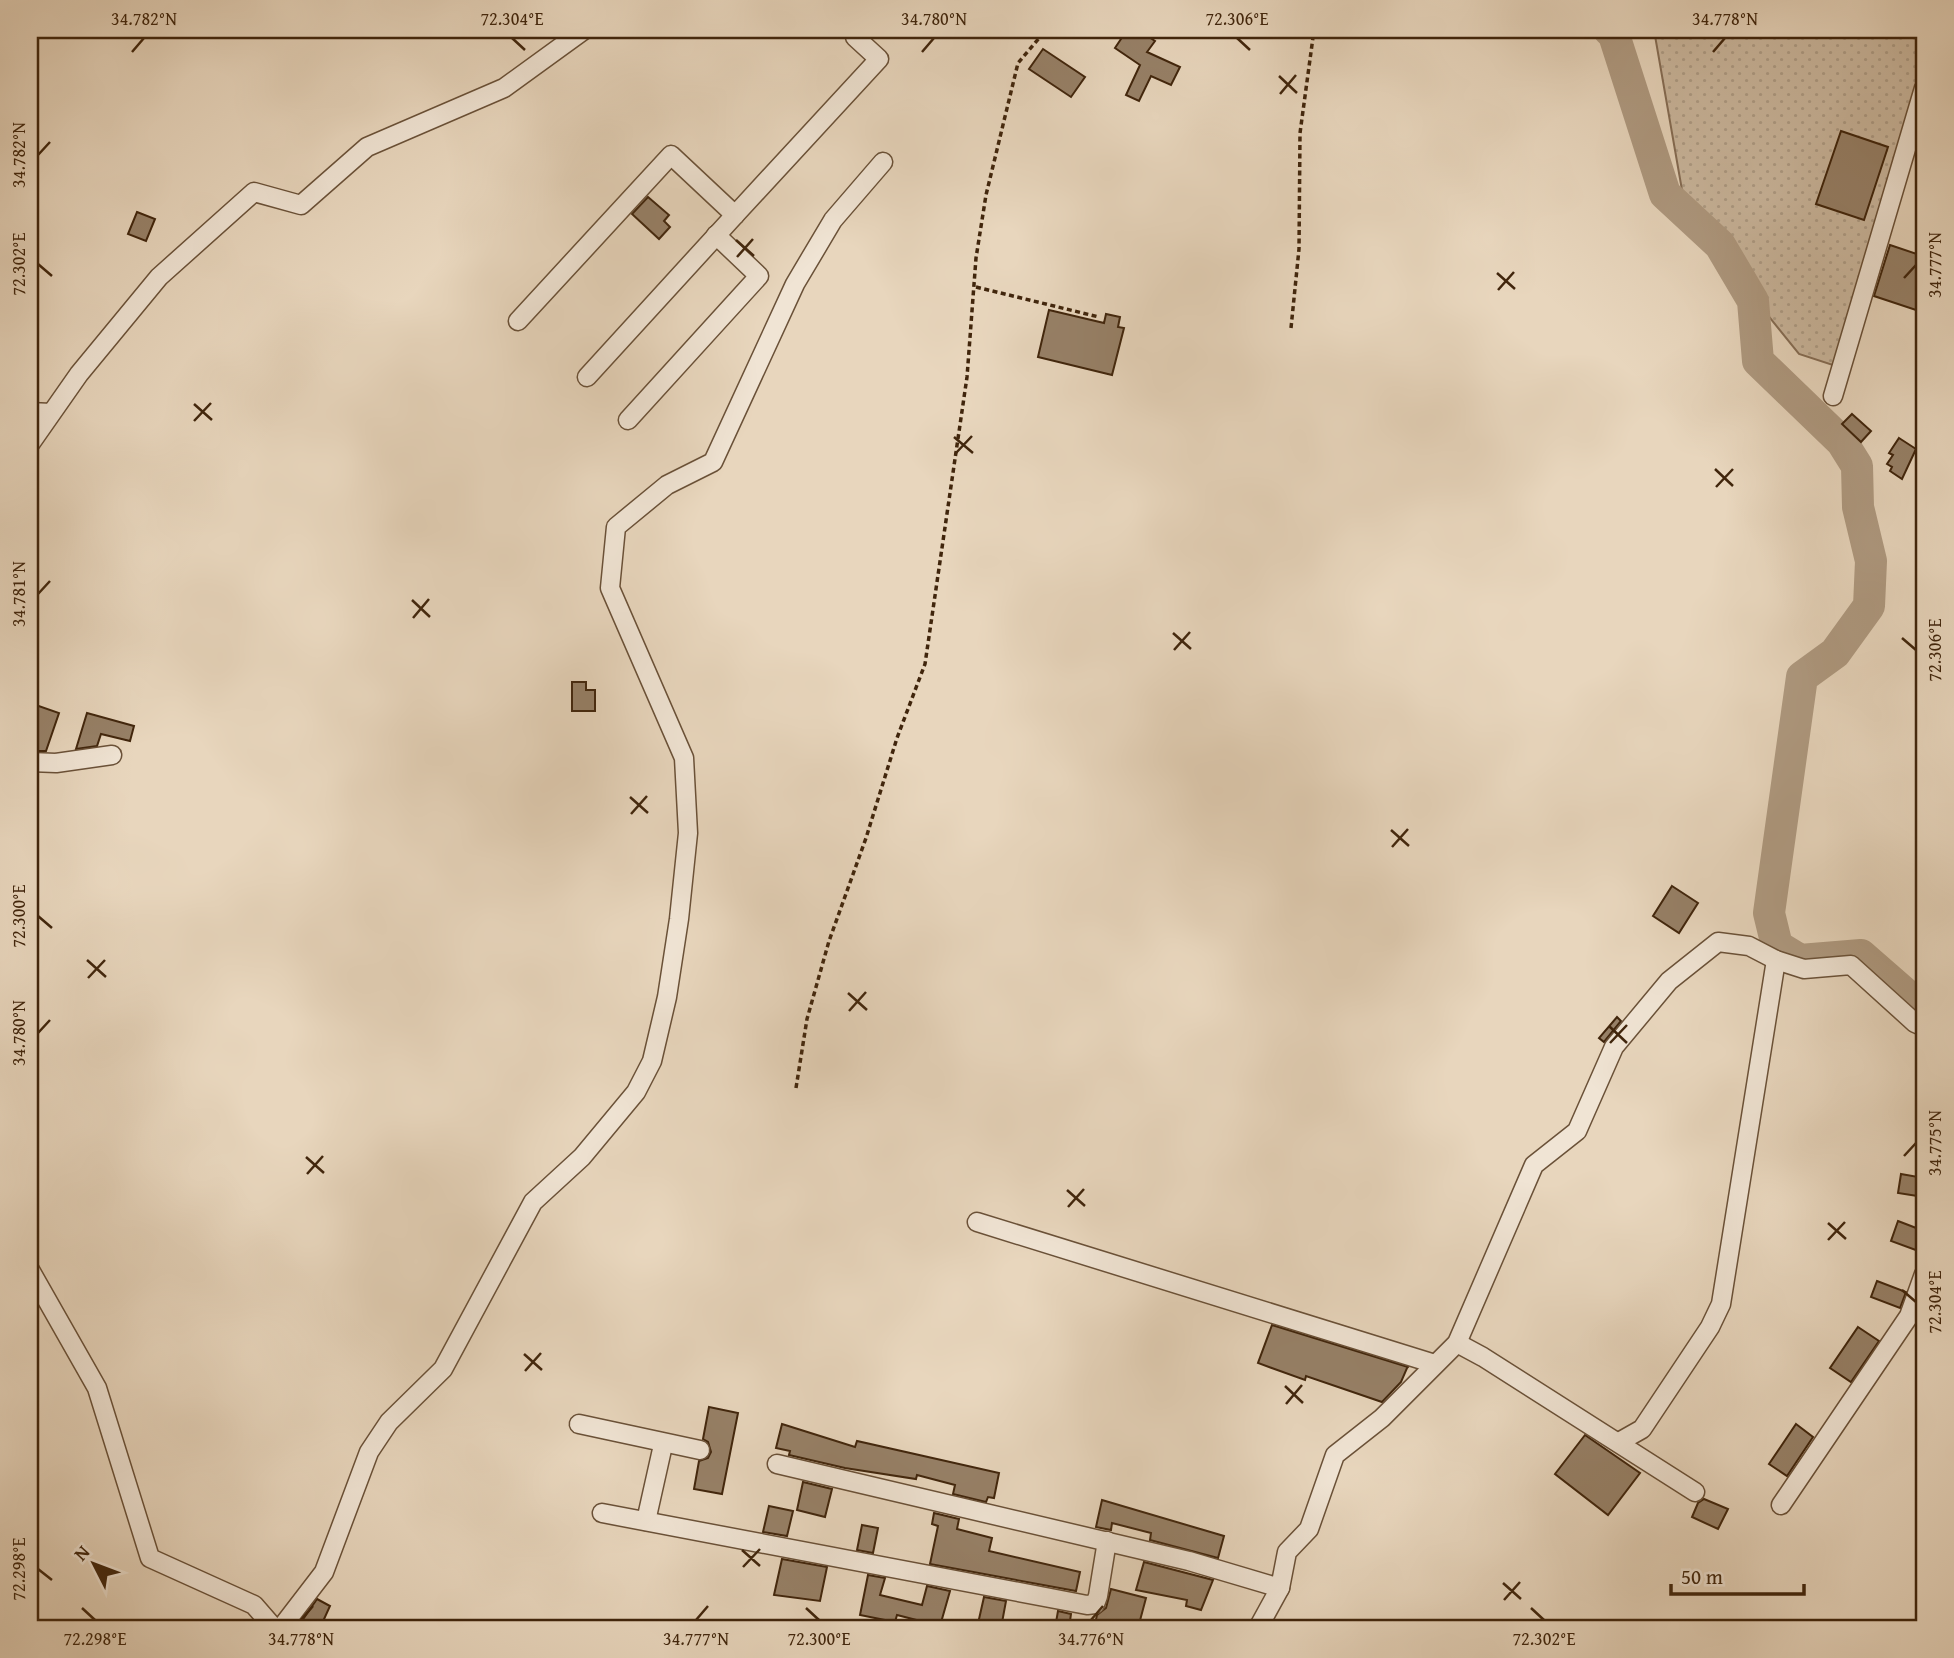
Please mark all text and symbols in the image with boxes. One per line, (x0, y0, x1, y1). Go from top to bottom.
text: 34.782°N (111, 5, 177, 32)
text: 72.304°E (480, 5, 544, 32)
text: 34.780°N (901, 5, 967, 32)
text: 72.306°E (1205, 5, 1269, 32)
text: 34.778°N (1692, 5, 1758, 32)
text: 34.782°N (5, 122, 32, 188)
text: 72.302°E (5, 232, 32, 296)
text: 34.777°N (1921, 232, 1948, 298)
text: 34.781°N (5, 561, 32, 627)
text: 72.306°E (1921, 618, 1948, 682)
text: 72.300°E (5, 884, 32, 948)
text: 34.780°N (5, 1000, 32, 1066)
text: 34.775°N (1921, 1110, 1948, 1176)
text: 72.304°E (1921, 1270, 1948, 1334)
north arrow (60, 1528, 130, 1598)
text: 72.298°E (5, 1537, 32, 1601)
text: N (67, 1538, 96, 1567)
scale bar (1671, 1553, 1804, 1597)
text: 50 m (1681, 1561, 1723, 1592)
text: 72.298°E (63, 1625, 127, 1652)
text: 34.778°N (268, 1625, 334, 1652)
text: 34.777°N (663, 1625, 729, 1652)
text: 72.300°E (787, 1625, 851, 1652)
text: 34.776°N (1058, 1625, 1124, 1652)
text: 72.302°E (1512, 1625, 1576, 1652)

